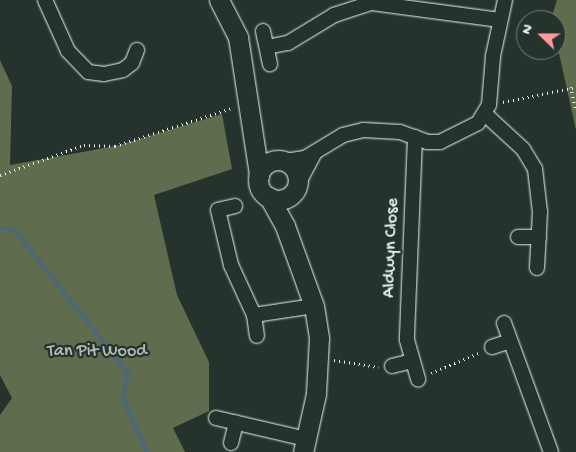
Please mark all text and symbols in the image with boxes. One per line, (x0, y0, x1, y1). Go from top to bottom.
north arrow (516, 10, 566, 60)
text: N (518, 22, 537, 37)
street label: Aldwyn Close (379, 198, 405, 298)
park label: Tan Pit Wood (47, 341, 147, 363)

